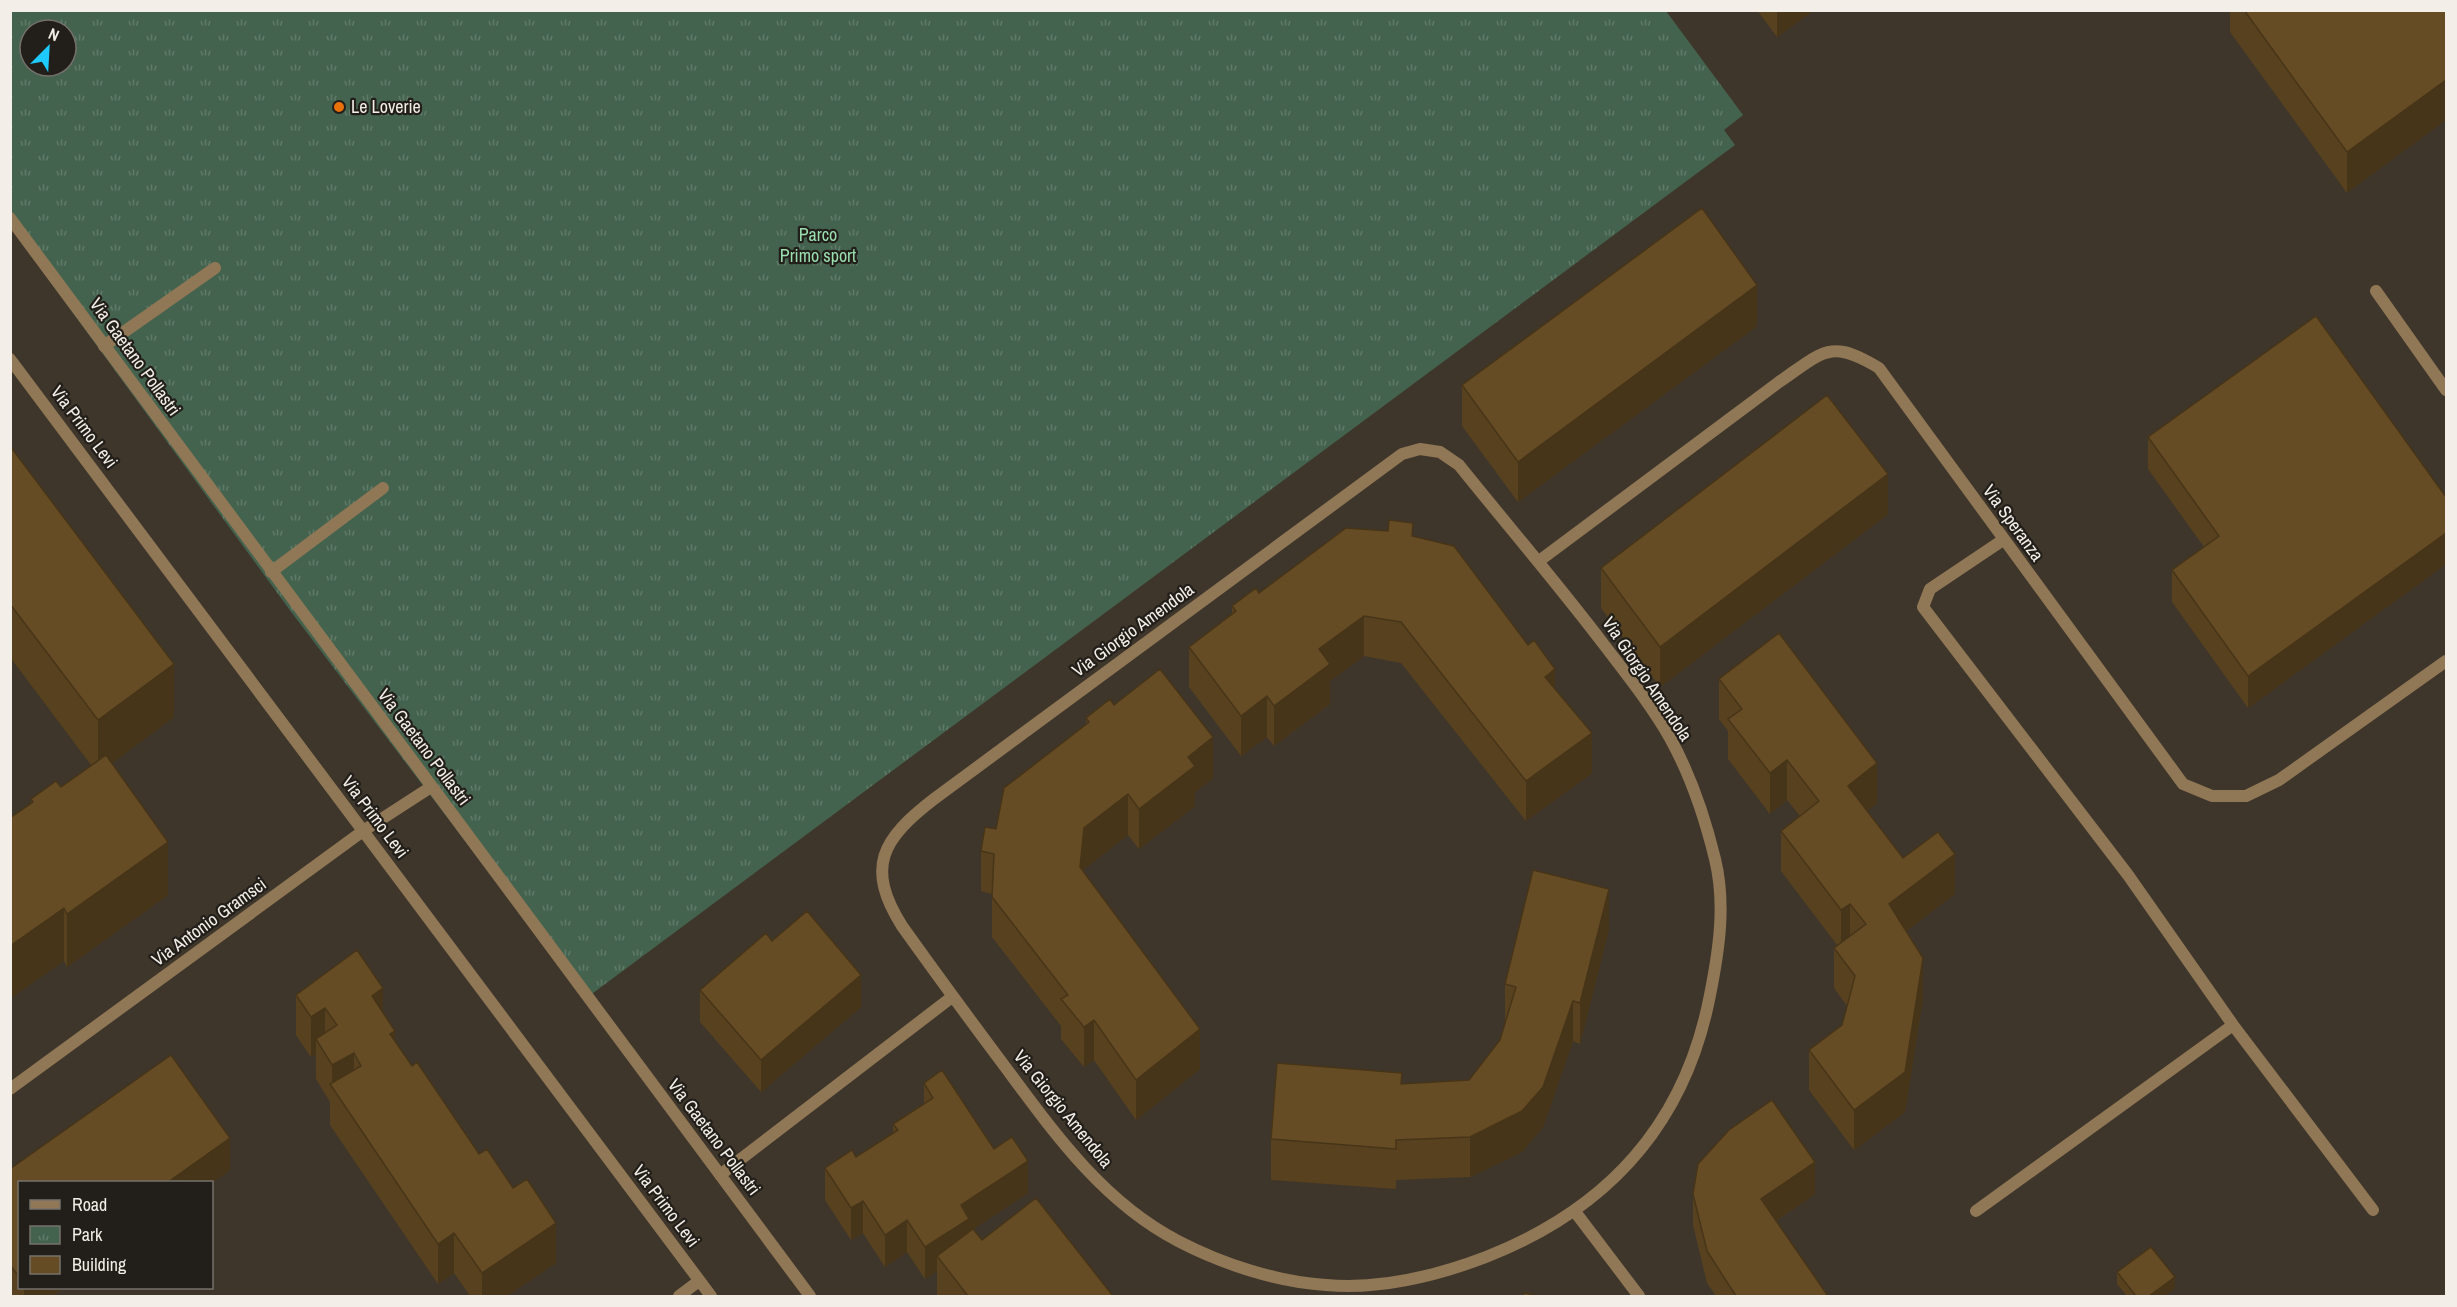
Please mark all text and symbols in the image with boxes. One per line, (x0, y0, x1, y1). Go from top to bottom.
north arrow (18, 18, 78, 78)
text: N (45, 22, 63, 46)
place label: Le Loverie (351, 94, 421, 119)
marker: Le Loverie (332, 100, 346, 114)
park label: Parco Primo sport (780, 222, 856, 268)
street label: Via Gaetano Pollastri (84, 293, 187, 421)
street label: Via Primo Levi (45, 380, 124, 473)
street label: Via Speranza (1977, 479, 2050, 566)
street label: Via Giorgio Amendola (1067, 577, 1199, 682)
street label: Via Giorgio Amendola (1597, 612, 1698, 746)
street label: Via Gaetano Pollastri (372, 683, 477, 810)
street label: Via Primo Levi (336, 770, 415, 863)
street label: Via Antonio Gramsci (146, 872, 271, 972)
street label: Via Giorgio Amendola (1008, 1044, 1119, 1173)
street label: Via Gaetano Pollastri (662, 1073, 767, 1200)
street label: Via Primo Levi (627, 1159, 706, 1252)
legend (18, 1181, 213, 1289)
text: Road (72, 1192, 107, 1217)
text: Park (72, 1222, 103, 1247)
text: Building (72, 1252, 127, 1277)

